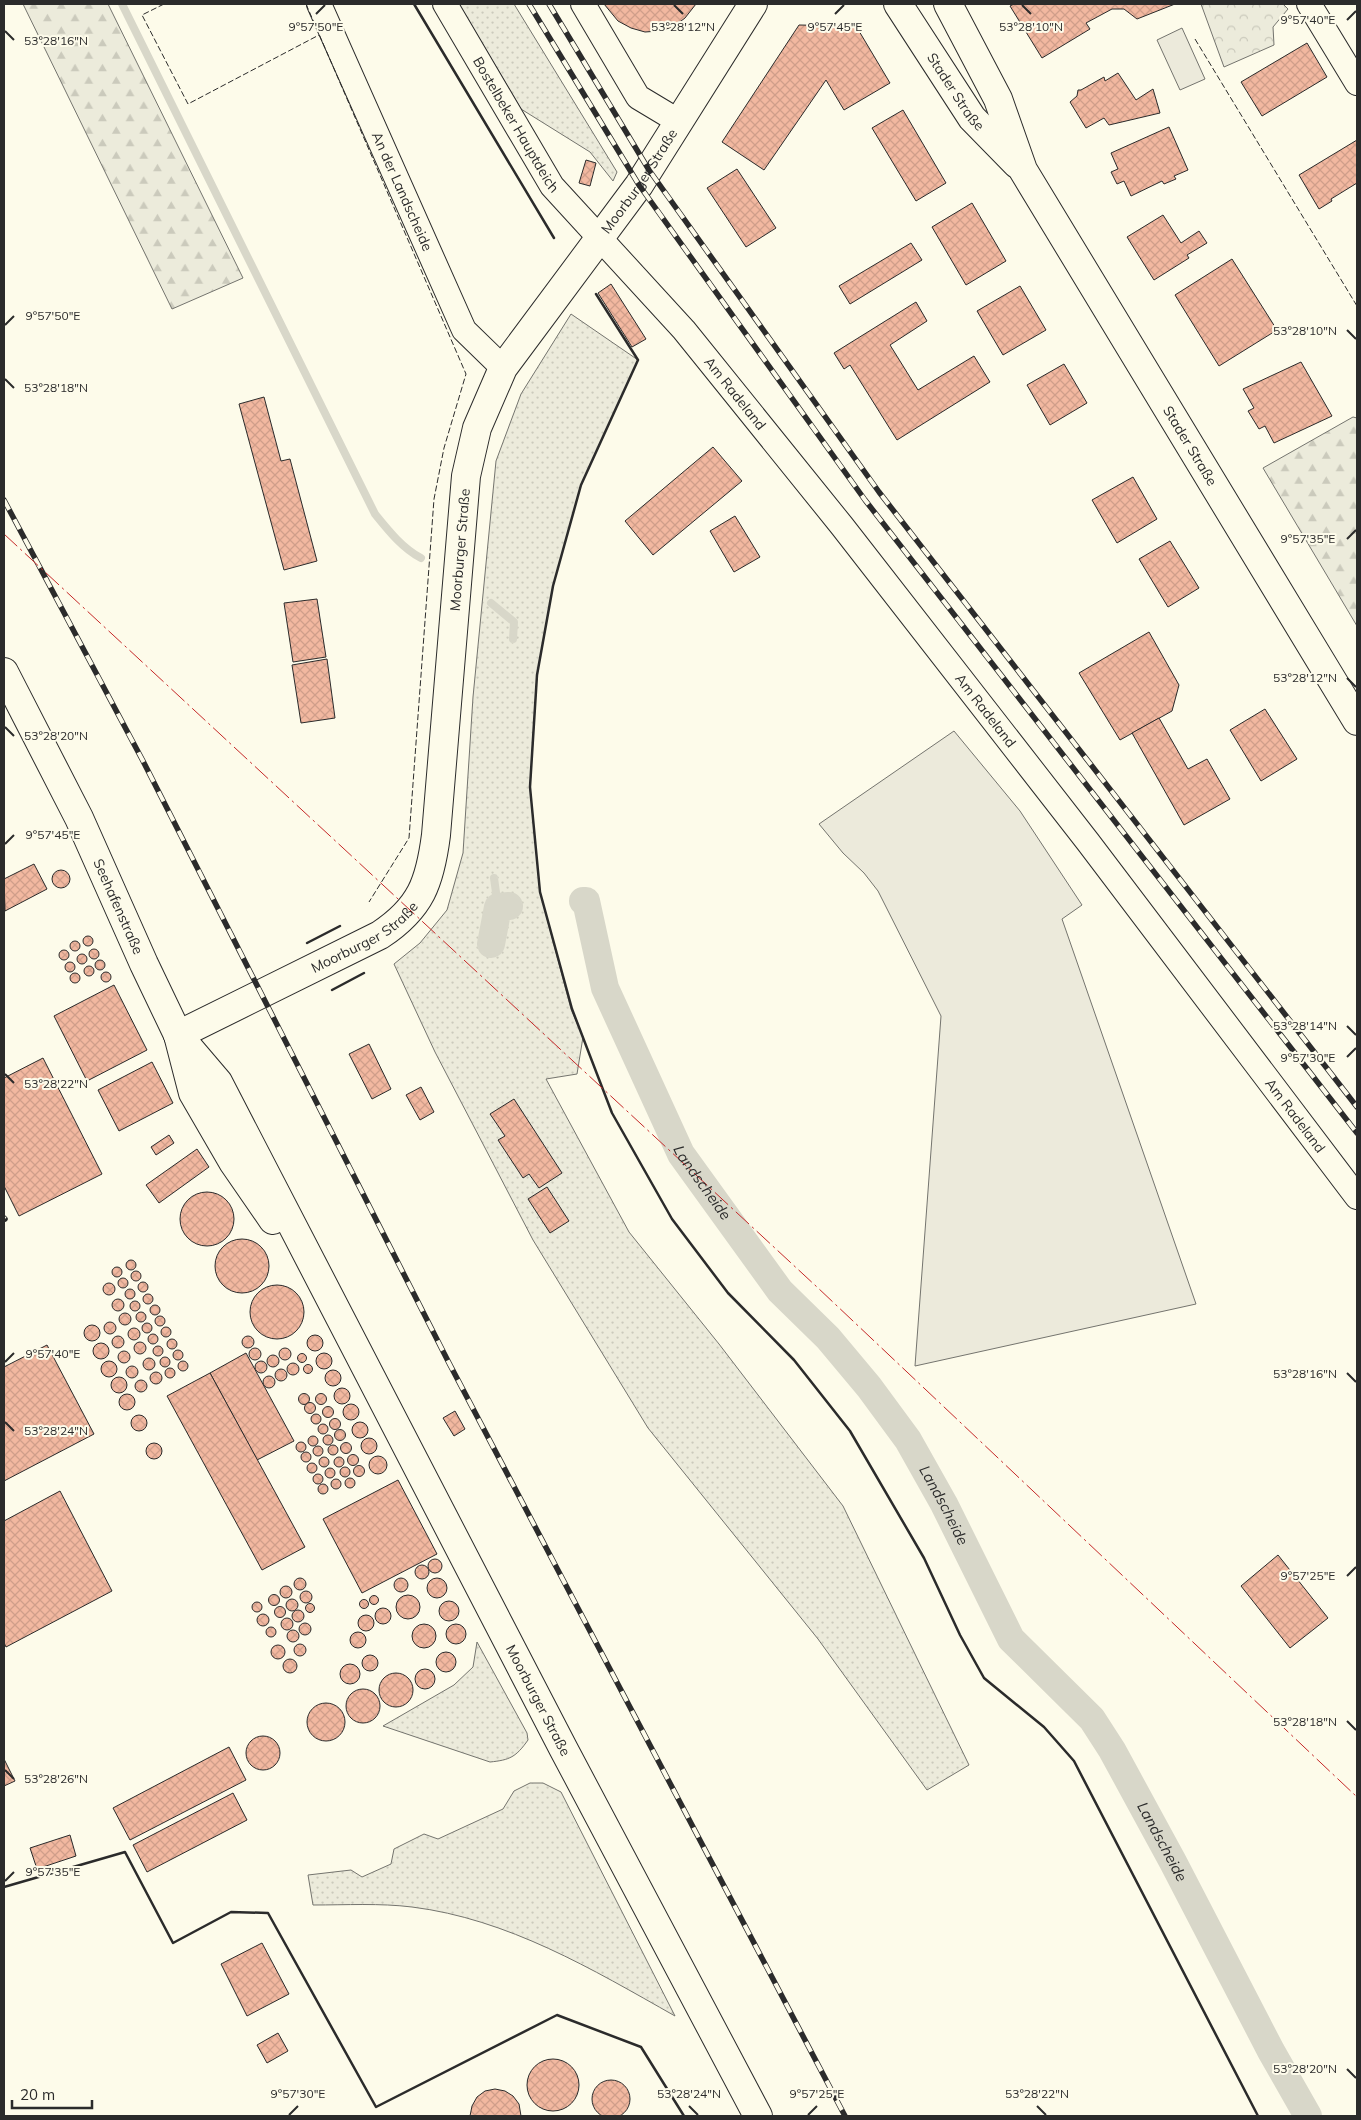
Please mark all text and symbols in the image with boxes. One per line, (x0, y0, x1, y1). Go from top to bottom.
text: 9°57'40"E (1281, 12, 1335, 27)
text: 9°57'50"E (289, 19, 343, 34)
text: 53°28'12"N (651, 19, 715, 34)
text: 9°57'45"E (808, 19, 862, 34)
text: 53°28'10"N (999, 19, 1063, 34)
text: 53°28'16"N (24, 33, 88, 48)
street label: Stader Straße (923, 49, 988, 134)
street label: Bostelbeker Hauptdeich (469, 53, 563, 197)
street label: Moorburger Straße (597, 125, 681, 237)
street label: An der Landscheide (368, 129, 437, 254)
text: 9°57'50"E (26, 308, 80, 323)
text: 53°28'10"N (1273, 323, 1337, 338)
street label: Am Radeland (700, 353, 770, 434)
text: 53°28'18"N (24, 380, 88, 395)
street label: Stader Straße (1159, 402, 1221, 489)
street label: Moorburger Straße (446, 488, 474, 612)
text: 9°57'35"E (1281, 531, 1335, 546)
street label: Am Radeland (951, 670, 1020, 751)
text: 53°28'12"N (1273, 670, 1337, 685)
text: 53°28'20"N (24, 728, 88, 743)
text: 9°57'45"E (26, 827, 80, 842)
street label: Seehafenstraße (89, 856, 148, 957)
street label: Moorburger Straße (308, 898, 422, 977)
text: 53°28'14"N (1273, 1018, 1337, 1033)
text: 9°57'30"E (1281, 1050, 1335, 1065)
street label: Am Radeland (1261, 1075, 1329, 1156)
text: 53°28'22"N (24, 1076, 88, 1091)
water label: Landscheide (669, 1142, 735, 1223)
text: 9°57'40"E (26, 1346, 80, 1361)
text: 53°28'16"N (1273, 1366, 1337, 1381)
text: 53°28'24"N (24, 1423, 88, 1438)
water label: Landscheide (915, 1462, 973, 1548)
text: 9°57'25"E (1281, 1568, 1335, 1583)
street label: Moorburger Straße (502, 1642, 575, 1759)
text: 53°28'18"N (1273, 1714, 1337, 1729)
text: 53°28'26"N (24, 1771, 88, 1786)
water label: Landscheide (1133, 1799, 1191, 1885)
text: 9°57'35"E (26, 1864, 80, 1879)
text: 53°28'20"N (1273, 2061, 1337, 2076)
scale bar (12, 2078, 92, 2110)
text: 20 m (20, 2085, 55, 2104)
text: 9°57'30"E (271, 2086, 325, 2101)
text: 53°28'24"N (657, 2086, 721, 2101)
text: 9°57'25"E (790, 2086, 844, 2101)
text: 53°28'22"N (1005, 2086, 1069, 2101)

